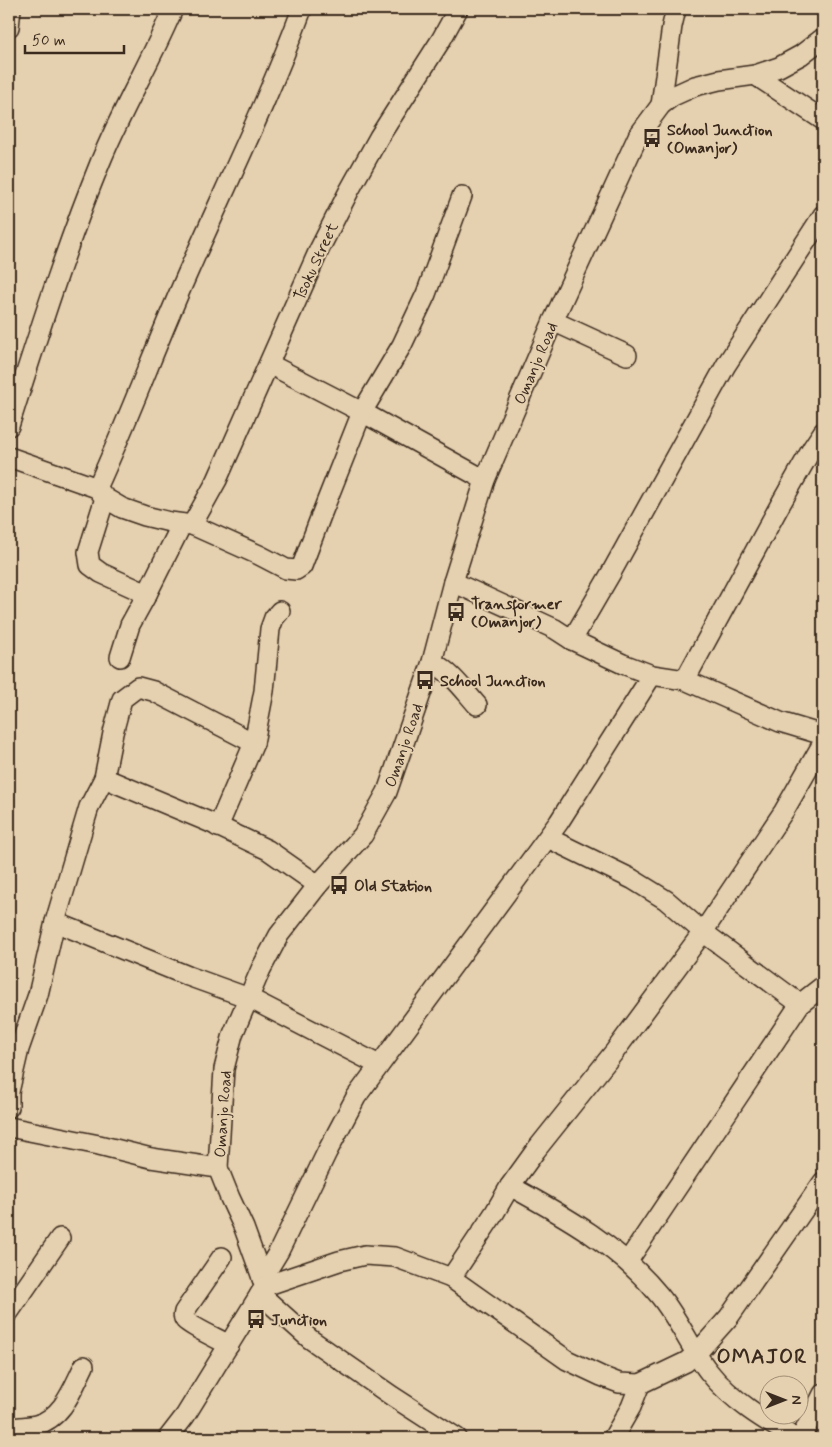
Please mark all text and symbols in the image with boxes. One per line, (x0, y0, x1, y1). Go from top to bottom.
scale bar (25, 22, 124, 54)
text: 50 m (32, 31, 66, 51)
place label: School Junction (Omanjor) (667, 120, 773, 159)
bus stop icon: School Junction (Omanjor) (641, 127, 663, 149)
street label: Tsoku Street (289, 219, 344, 304)
street label: Omanjo Road (510, 319, 563, 408)
place label: Transformer (Omanjor) (471, 594, 562, 633)
bus stop icon: Transformer (Omanjor) (445, 601, 467, 623)
bus stop icon: School Junction (414, 669, 436, 691)
place label: School Junction (440, 671, 546, 692)
street label: Omanjo Road (380, 701, 429, 790)
bus stop icon: Old Station (328, 874, 350, 896)
place label: Old Station (354, 876, 432, 897)
street label: Omanjo Road (210, 1070, 237, 1158)
bus stop icon: Junction (245, 1308, 267, 1330)
place label: Junction (271, 1310, 327, 1331)
district label: OMAJOR (717, 1343, 807, 1371)
north arrow (760, 1374, 810, 1424)
text: N (787, 1395, 805, 1405)

